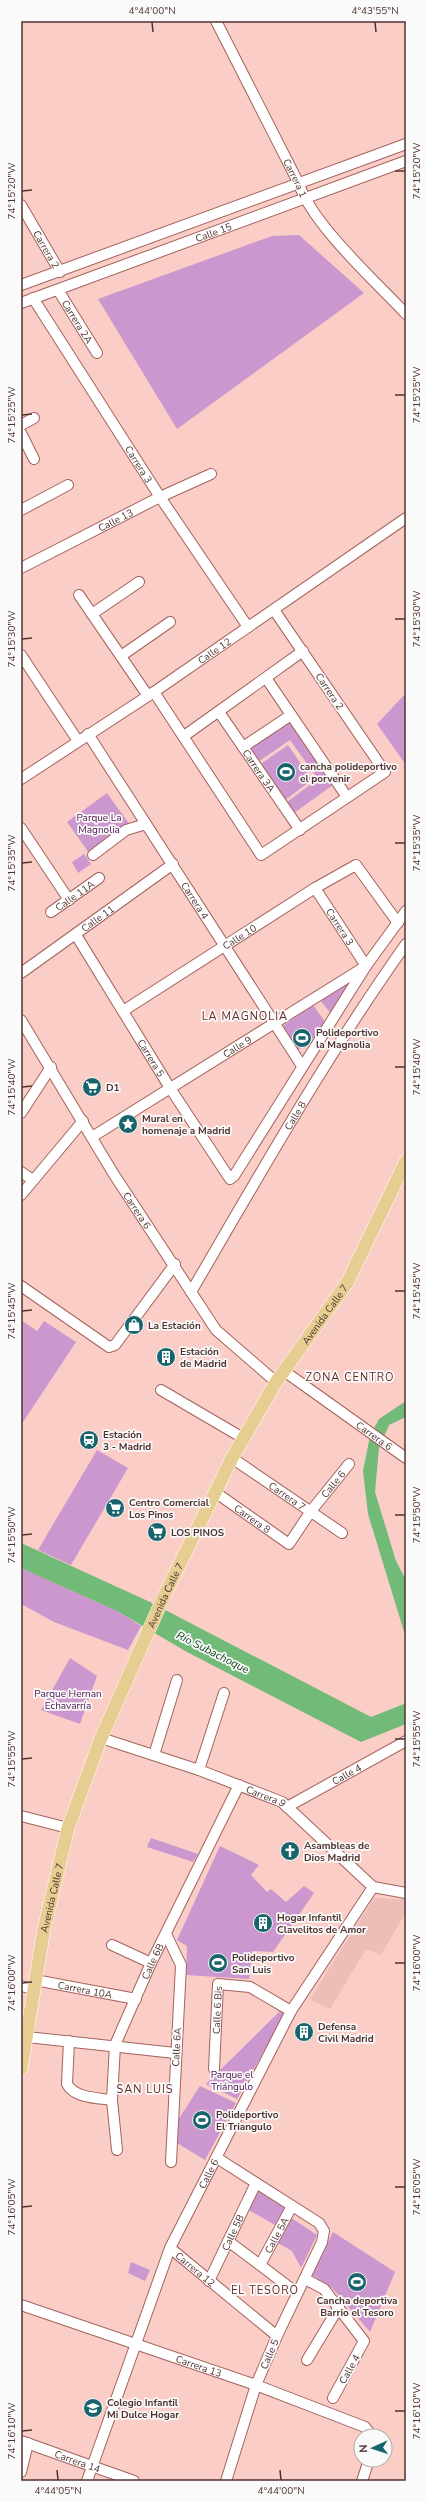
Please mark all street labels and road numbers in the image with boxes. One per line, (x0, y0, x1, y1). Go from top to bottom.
street label: Carrera 1 (279, 157, 310, 200)
street label: Calle 15 (194, 220, 234, 246)
street label: Carrera 2 (29, 228, 62, 271)
street label: Carrera 2A (58, 297, 96, 347)
street label: Carrera 3 (121, 443, 155, 486)
street label: Calle 13 (96, 506, 136, 535)
street label: Calle 12 (195, 635, 234, 668)
street label: Carrera 2 (312, 670, 347, 713)
street label: Carrera 3A (239, 747, 278, 796)
street label: Calle 11A (53, 877, 98, 915)
street label: Carrera 4 (177, 880, 212, 922)
street label: Calle 11 (79, 902, 117, 936)
street label: Carrera 3 (322, 906, 357, 948)
street label: Calle 10 (220, 921, 259, 953)
street label: Calle 9 (220, 1033, 255, 1062)
street label: Carrera 5 (134, 1037, 167, 1080)
street label: Calle 8 (282, 1099, 310, 1133)
street label: Carrera 6 (119, 1189, 154, 1232)
street label: Avenida Calle 7 (299, 1282, 352, 1348)
street label: Carrera 6 (353, 1418, 395, 1454)
street label: Calle 6 (318, 1468, 349, 1501)
street label: Carrera 7 (266, 1479, 308, 1514)
street label: Carrera 8 (231, 1502, 273, 1537)
street label: Avenida Calle 7 (145, 1561, 187, 1631)
street label: Calle 4 (330, 1761, 364, 1789)
street label: Carrera 9 (244, 1783, 289, 1810)
street label: Avenida Calle 7 (37, 1862, 67, 1934)
street label: Calle 6B (139, 1941, 168, 1982)
street label: Carrera 10A (57, 1978, 114, 2003)
street label: Calle 6 Bis (210, 1986, 226, 2035)
street label: Calle 6A (169, 2027, 185, 2067)
street label: Calle 6 (195, 2157, 222, 2191)
street label: Calle 5B (219, 2212, 248, 2253)
street label: Calle 5A (262, 2215, 293, 2256)
street label: Carrera 12 (172, 2249, 218, 2290)
street label: Calle 5 (257, 2337, 283, 2372)
street label: Carrera 13 (174, 2352, 224, 2381)
street label: Calle 4 (336, 2352, 364, 2387)
street label: Carrera 14 (52, 2447, 102, 2477)

